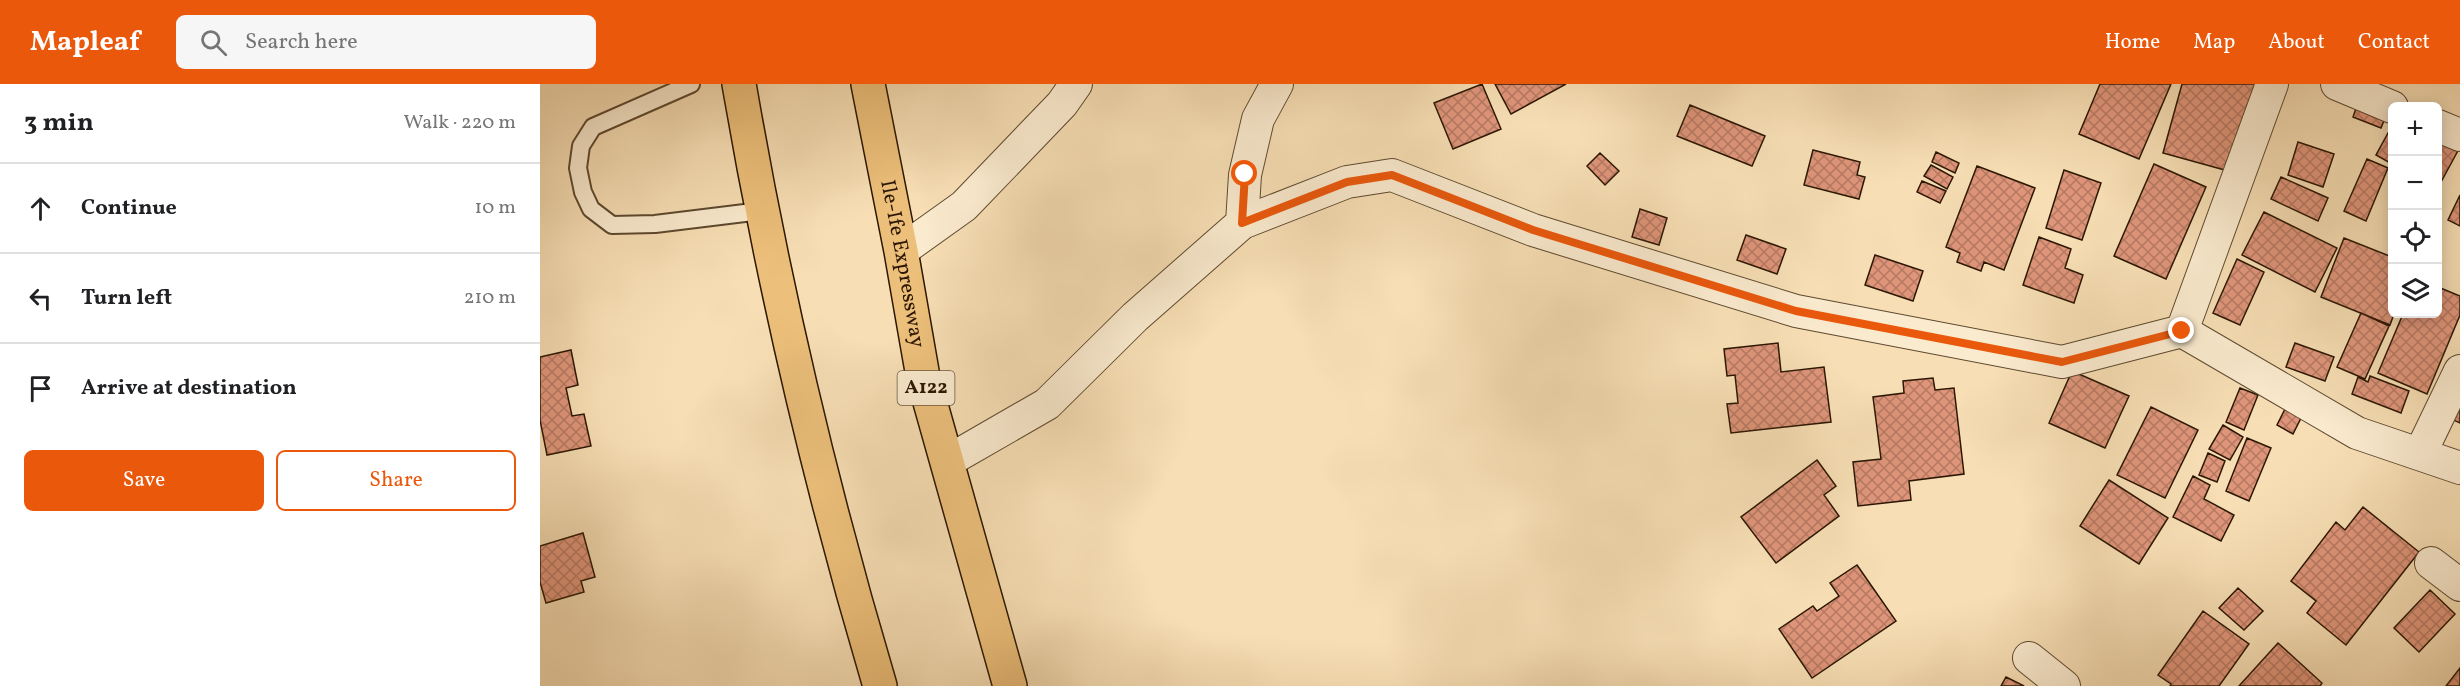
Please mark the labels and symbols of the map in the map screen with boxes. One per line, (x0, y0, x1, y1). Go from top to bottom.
route start (1231, 160, 1257, 186)
street label: Ile-Ife Expressway (873, 177, 932, 350)
route end (2168, 317, 2194, 343)
road number: A122 (898, 371, 954, 405)

